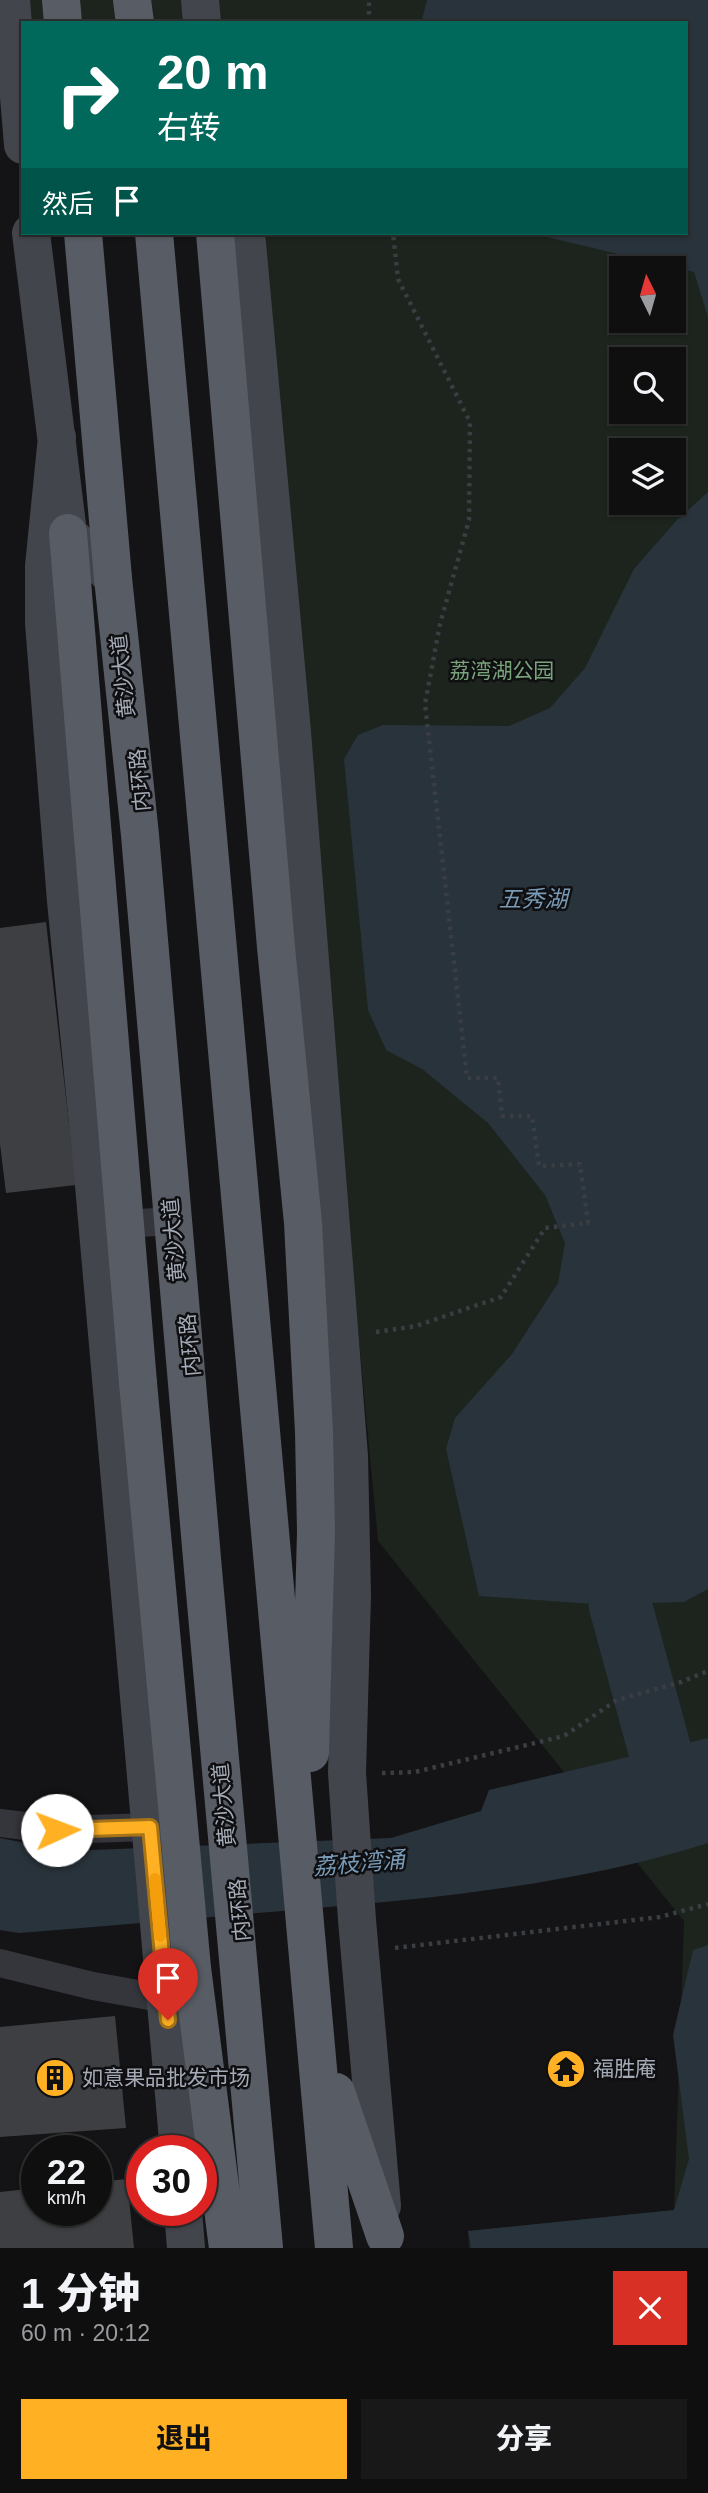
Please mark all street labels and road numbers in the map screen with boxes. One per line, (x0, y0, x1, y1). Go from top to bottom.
street label: 黄沙大道 (107, 633, 138, 719)
street label: 内环路 (125, 748, 154, 812)
street label: 黄沙大道 (158, 1197, 189, 1283)
street label: 内环路 (175, 1313, 204, 1377)
street label: 黄沙大道 (208, 1762, 239, 1848)
street label: 内环路 (225, 1878, 254, 1942)

